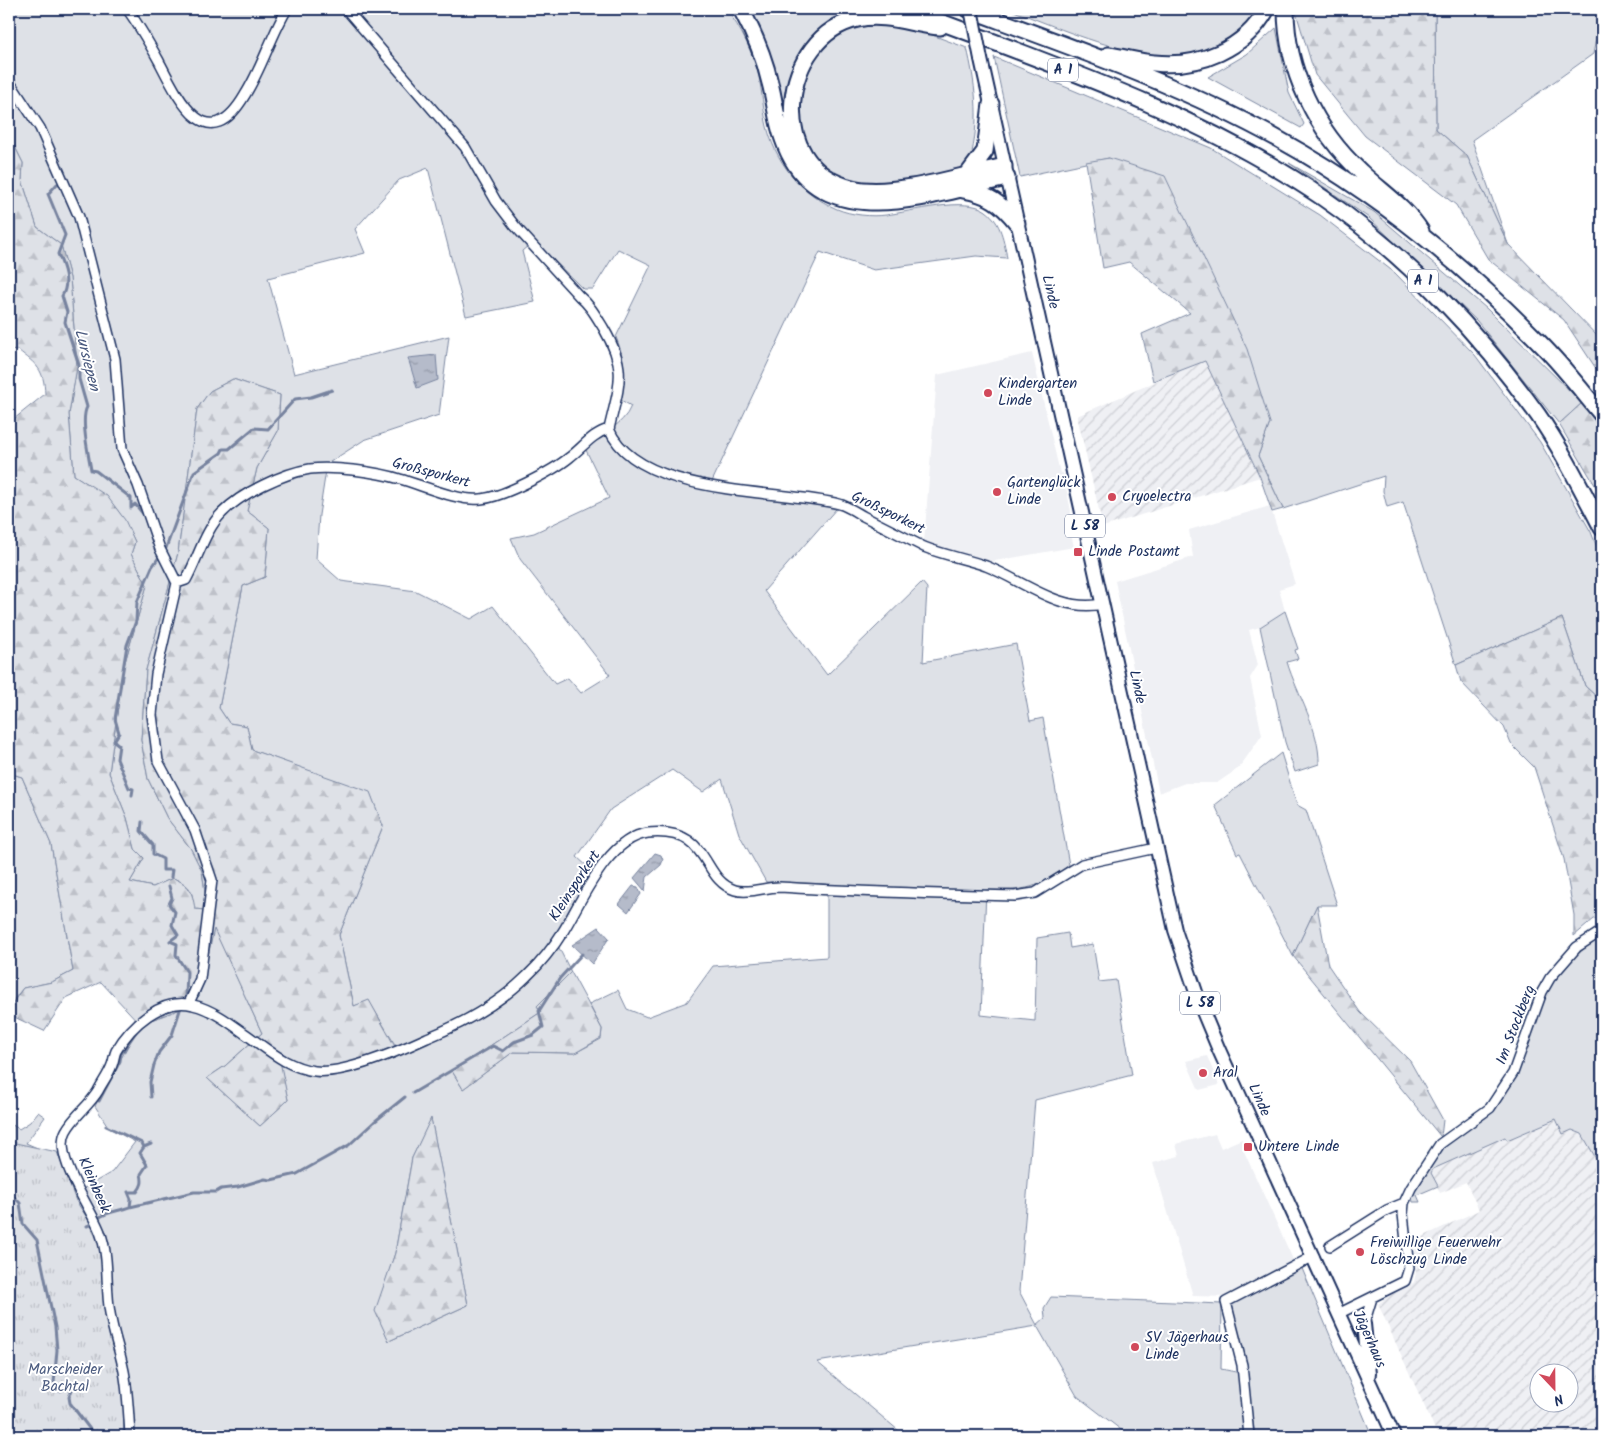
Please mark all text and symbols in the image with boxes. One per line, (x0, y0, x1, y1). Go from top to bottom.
road number: A 1 (1048, 58, 1078, 82)
road number: A 1 (1408, 270, 1438, 292)
street label: Linde (1034, 273, 1066, 311)
water label: Lursiepen (67, 326, 107, 395)
place label: Kindergarten Linde (998, 372, 1077, 413)
marker: Kindergarten Linde (982, 387, 994, 399)
street label: Großsporkert (389, 451, 473, 495)
place label: Gartenglück Linde (1007, 471, 1081, 512)
street label: Großsporkert (847, 485, 929, 541)
place label: Cryoelectra (1122, 485, 1191, 509)
marker: Gartenglück Linde (991, 486, 1003, 498)
marker: Cryoelectra (1106, 491, 1118, 503)
road number: L 58 (1065, 514, 1105, 538)
place label: Linde Postamt (1088, 540, 1180, 564)
marker: Linde Postamt (1072, 546, 1084, 558)
street label: Linde (1122, 668, 1152, 706)
street label: Kleinsporkert (543, 845, 607, 926)
street label: Im Stockberg (1490, 982, 1542, 1068)
road number: L 58 (1180, 991, 1220, 1014)
place label: Aral (1213, 1061, 1238, 1085)
marker: Aral (1197, 1067, 1209, 1079)
street label: Linde (1241, 1080, 1277, 1121)
place label: Untere Linde (1258, 1135, 1339, 1159)
marker: Untere Linde (1242, 1141, 1254, 1153)
street label: Kleinbeek (71, 1153, 117, 1218)
place label: Freiwillige Feuerwehr Löschzug Linde (1370, 1231, 1502, 1272)
marker: Freiwillige Feuerwehr Löschzug Linde (1354, 1246, 1366, 1258)
street label: Jägerhaus (1346, 1306, 1393, 1373)
place label: SV Jägerhaus Linde (1145, 1326, 1229, 1367)
marker: SV Jägerhaus Linde (1129, 1341, 1141, 1353)
park label: Marscheider Bachtal (28, 1358, 103, 1399)
north arrow (1528, 1362, 1578, 1412)
text: N (1550, 1387, 1567, 1411)

